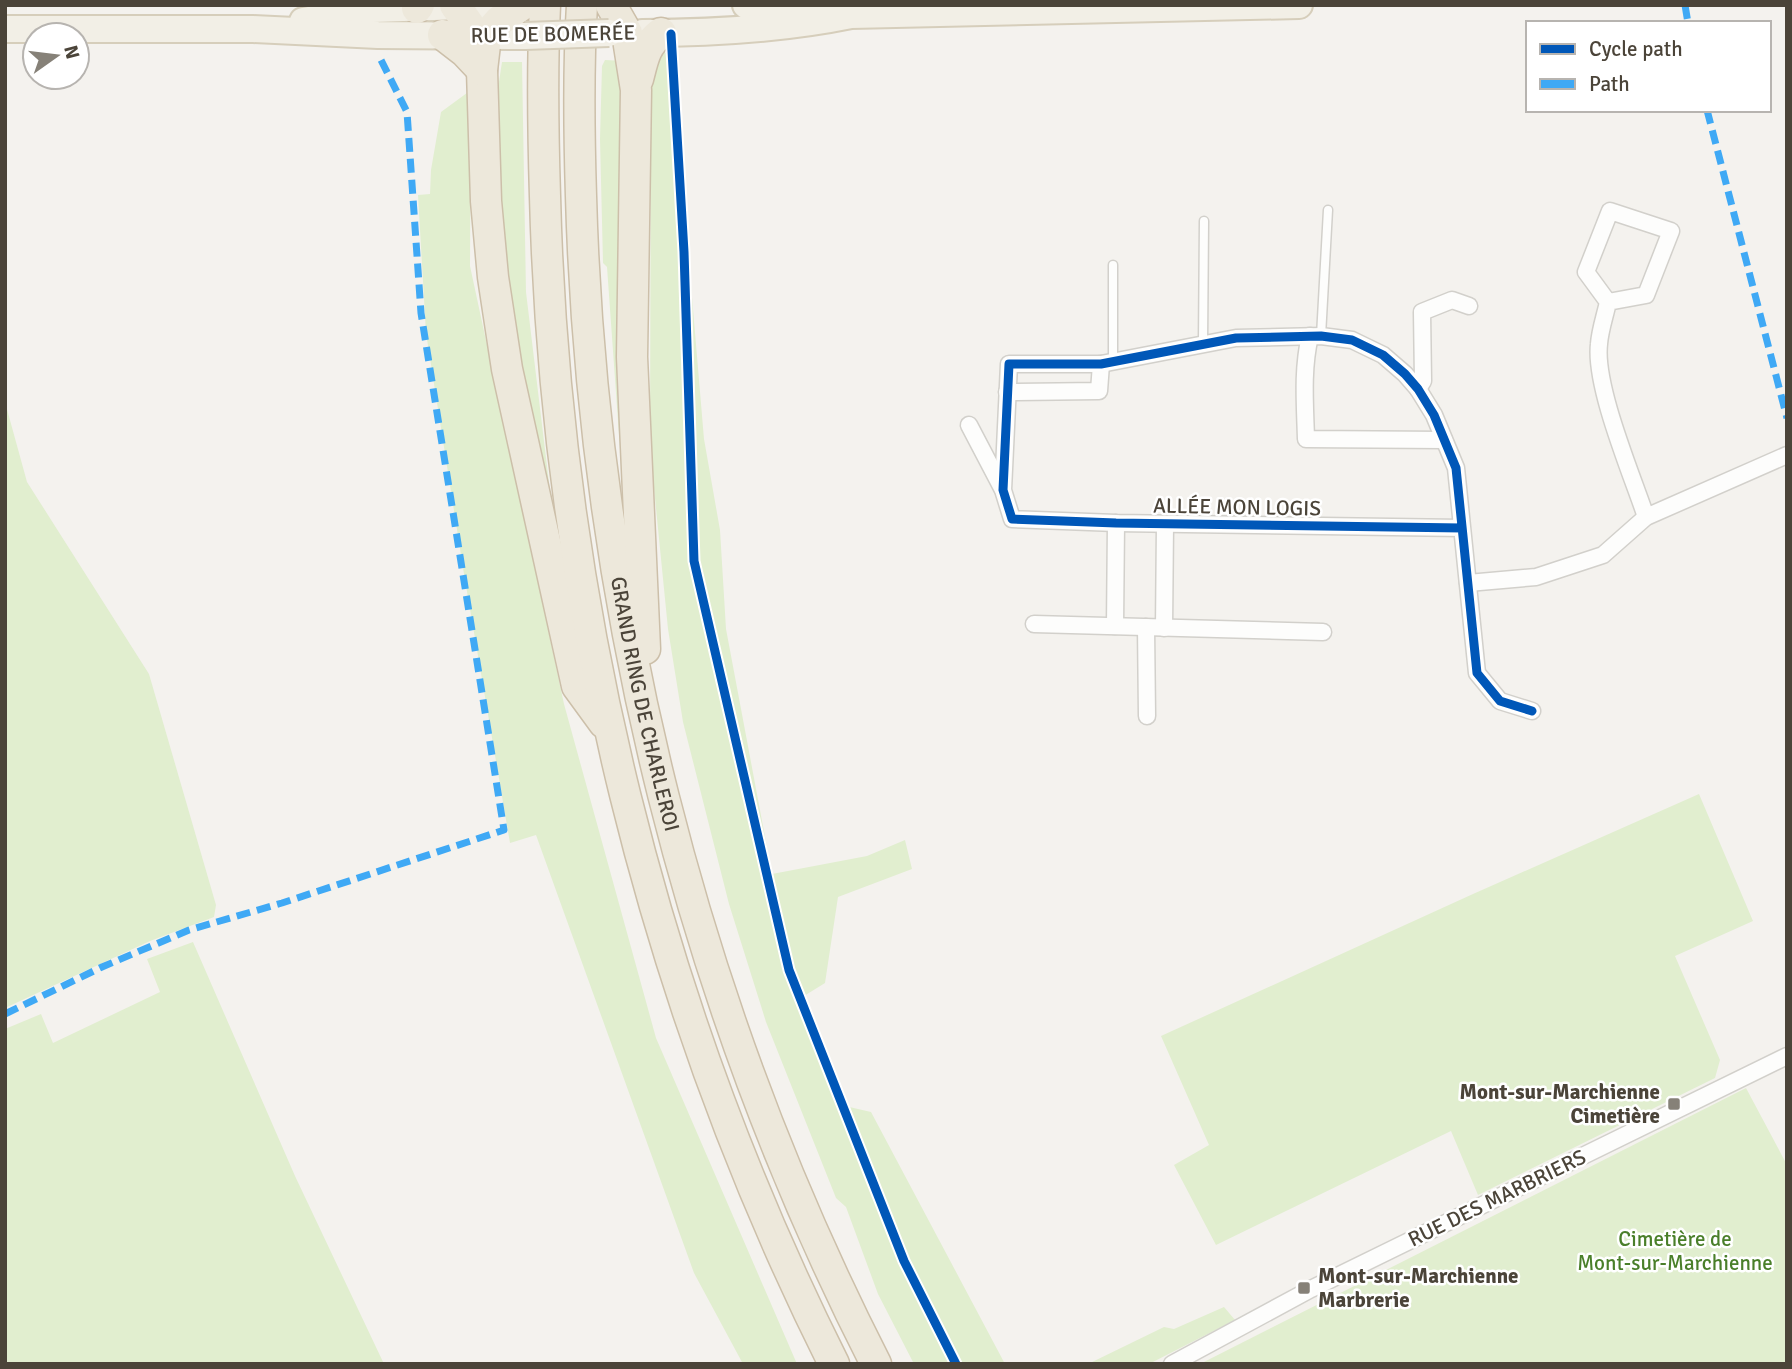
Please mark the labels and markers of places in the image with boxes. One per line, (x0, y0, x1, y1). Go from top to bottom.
place label: Mont-sur-Marchienne Cimetière (1459, 1079, 1660, 1129)
marker: Mont-sur-Marchienne Cimetière (1666, 1096, 1682, 1112)
place label: Mont-sur-Marchienne Marbrerie (1318, 1263, 1519, 1313)
marker: Mont-sur-Marchienne Marbrerie (1296, 1280, 1312, 1296)

